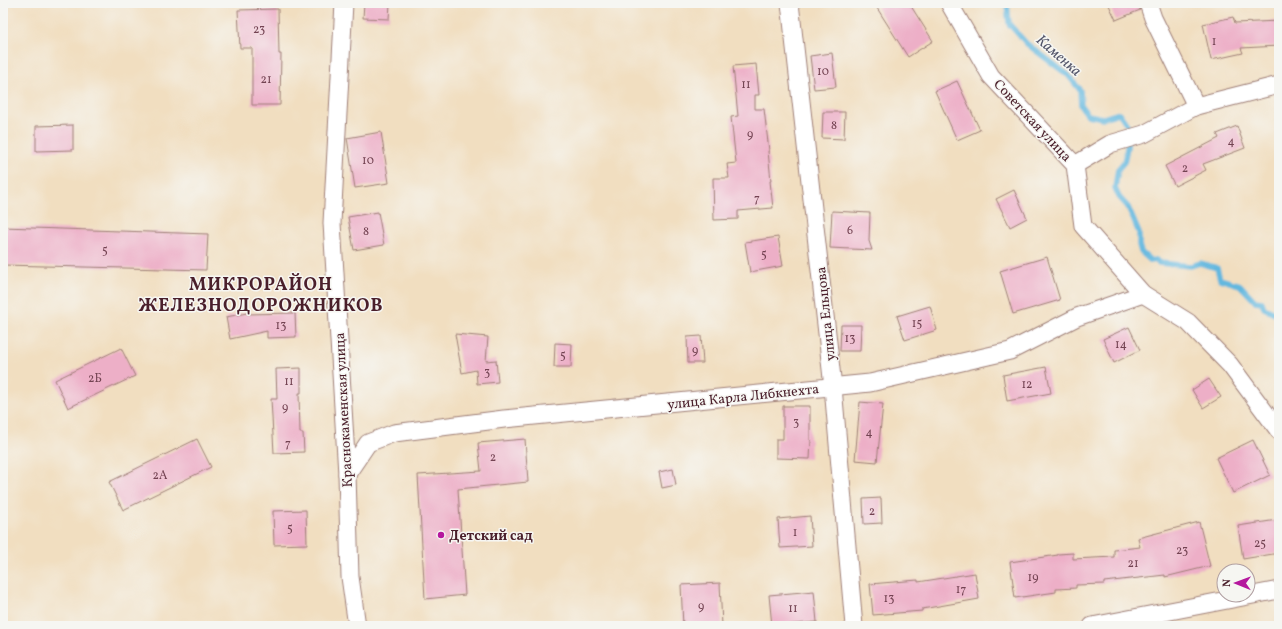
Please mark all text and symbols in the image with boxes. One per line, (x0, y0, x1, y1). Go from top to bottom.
house number: 23 (253, 22, 265, 38)
water label: Каменка (1031, 30, 1085, 82)
house number: 1 (1212, 34, 1216, 50)
house number: 10 (817, 64, 829, 80)
house number: 21 (260, 72, 272, 88)
street label: Советская улица (989, 76, 1075, 167)
house number: 11 (741, 77, 751, 93)
house number: 8 (831, 118, 837, 134)
house number: 9 (747, 127, 753, 143)
house number: 4 (1227, 134, 1235, 150)
house number: 10 (362, 153, 374, 169)
house number: 2 (1182, 161, 1188, 177)
house number: 7 (754, 191, 760, 207)
house number: 6 (847, 223, 853, 239)
house number: 8 (363, 224, 369, 240)
house number: 5 (102, 243, 108, 259)
house number: 5 (761, 247, 767, 263)
street label: улица Ельцова (812, 266, 841, 362)
district label: МИКРОРАЙОН ЖЕЛЕЗНОДОРОЖНИКОВ (138, 272, 384, 319)
house number: 15 (912, 316, 922, 332)
house number: 13 (276, 318, 286, 334)
house number: 13 (845, 331, 855, 347)
street label: Краснокаменская улица (331, 332, 358, 488)
house number: 14 (1115, 337, 1127, 353)
house number: 9 (692, 343, 698, 359)
house number: 5 (560, 348, 566, 364)
house number: 3 (484, 365, 490, 381)
house number: 2Б (88, 371, 102, 387)
house number: 11 (284, 374, 294, 390)
house number: 12 (1021, 377, 1033, 393)
street label: улица Карла Либкнехта (666, 380, 820, 415)
house number: 9 (282, 400, 288, 416)
house number: 3 (793, 415, 799, 431)
house number: 4 (865, 425, 873, 441)
house number: 7 (285, 436, 291, 452)
house number: 2 (490, 450, 496, 466)
house number: 2А (153, 468, 168, 484)
house number: 2 (869, 504, 875, 520)
house number: 5 (287, 521, 293, 537)
house number: 1 (793, 525, 797, 541)
place label: Детский сад (449, 527, 533, 546)
marker: Детский сад (436, 530, 446, 540)
house number: 25 (1254, 536, 1266, 552)
house number: 23 (1176, 543, 1188, 559)
house number: 21 (1127, 556, 1139, 572)
north arrow (1216, 563, 1256, 603)
house number: 19 (1028, 570, 1038, 586)
text: N (1220, 579, 1235, 587)
house number: 17 (956, 582, 966, 598)
house number: 13 (884, 591, 894, 607)
house number: 9 (698, 599, 704, 615)
house number: 11 (788, 601, 798, 617)

